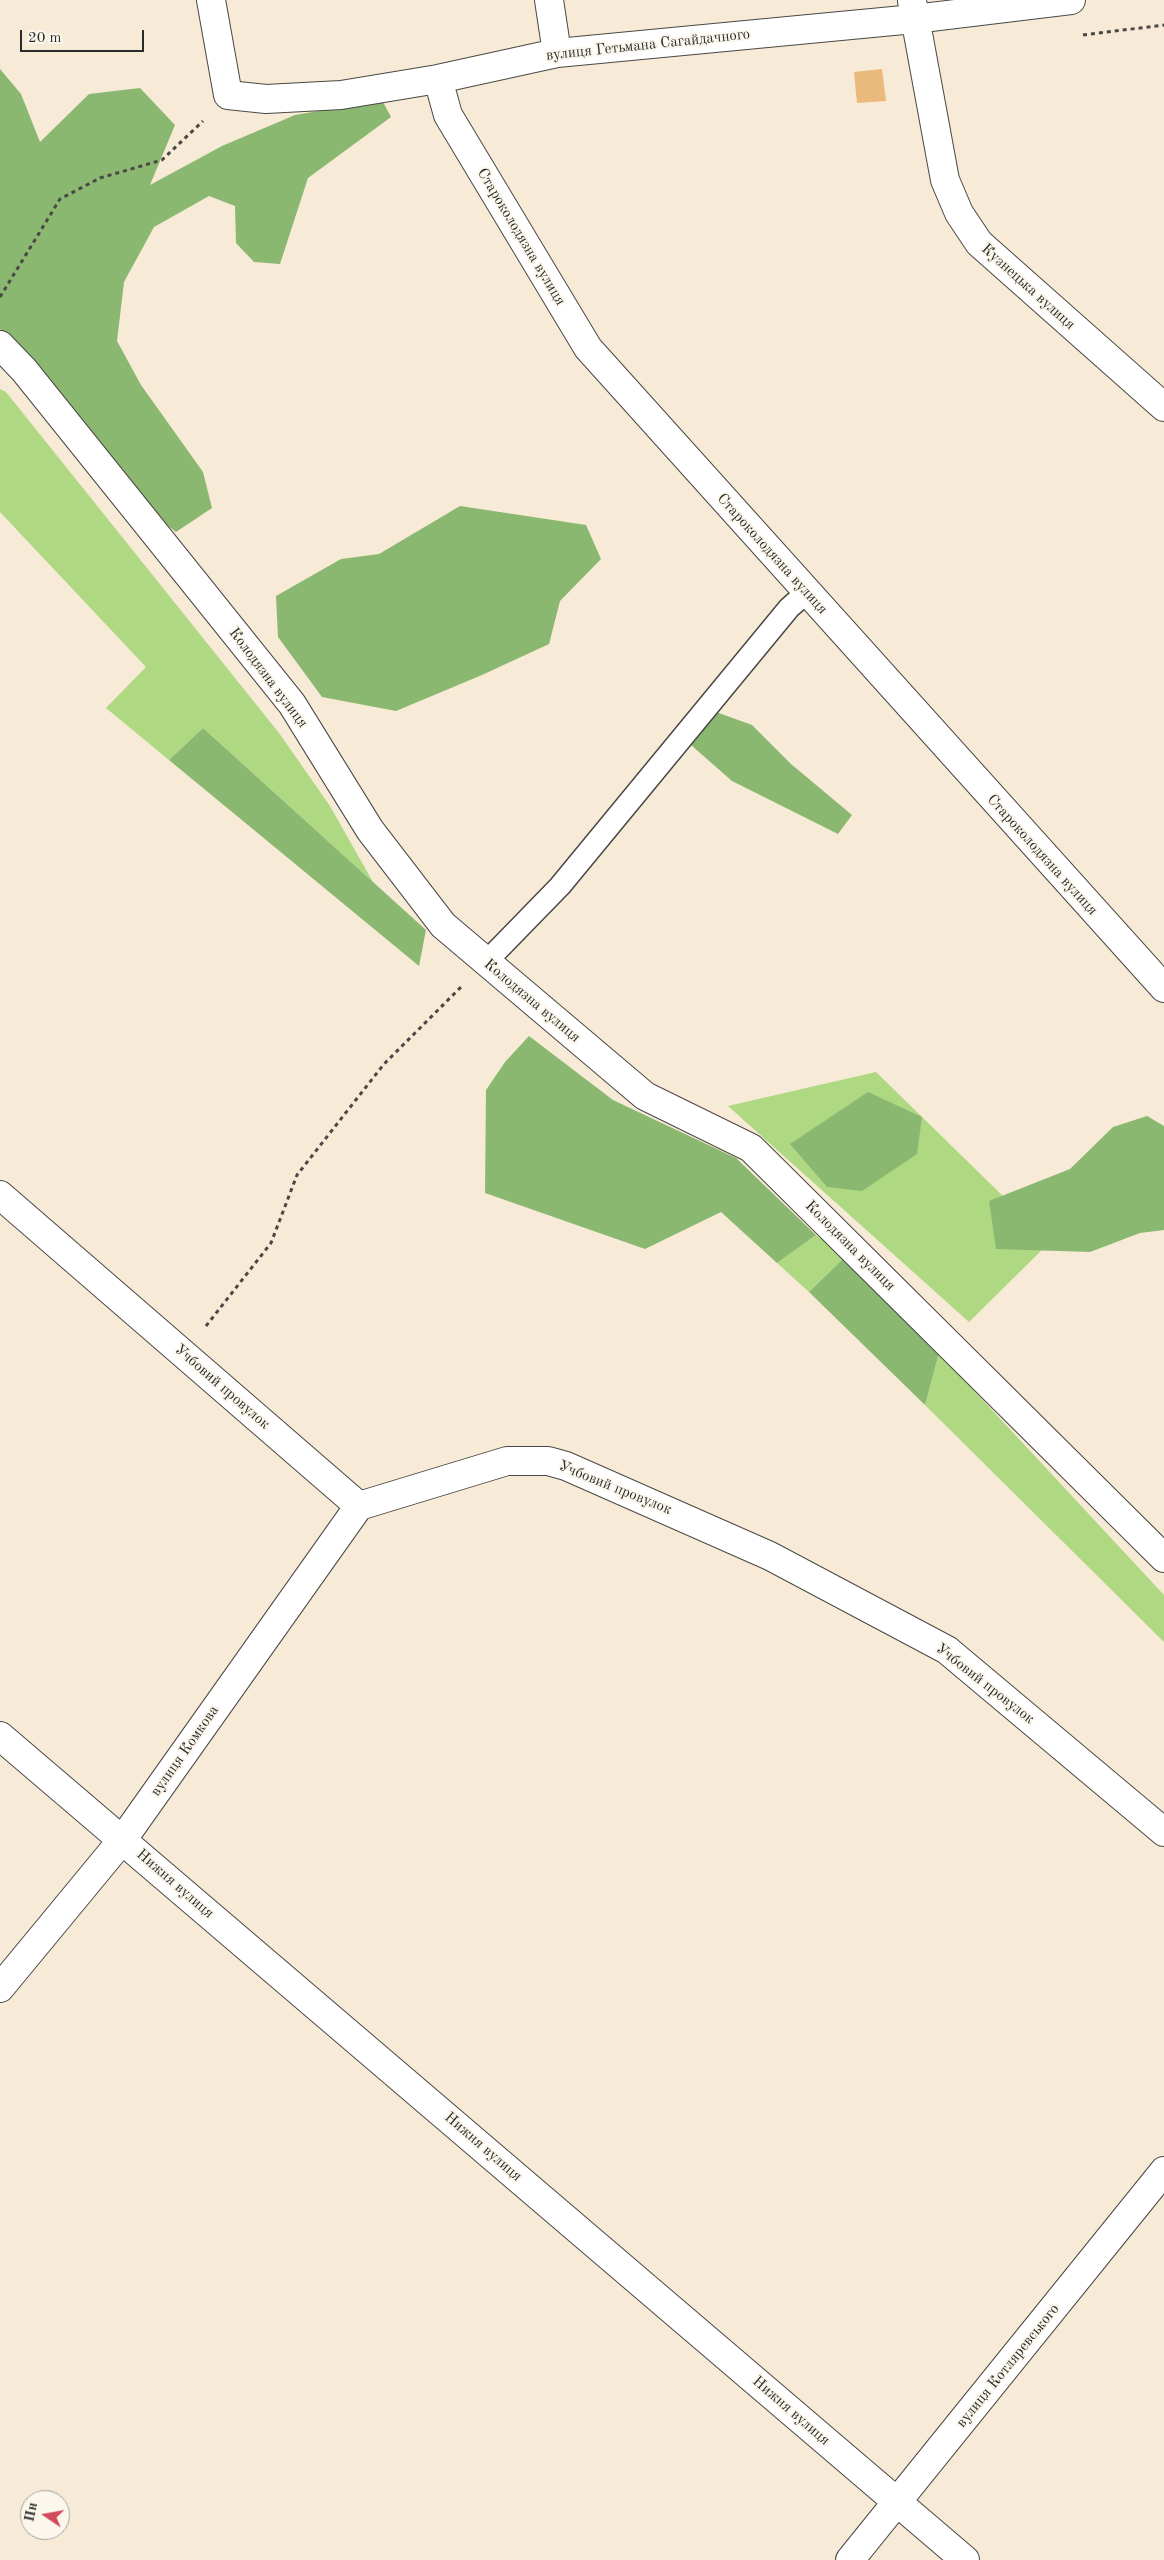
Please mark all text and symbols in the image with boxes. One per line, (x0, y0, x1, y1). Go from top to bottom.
scale bar (22, 20, 146, 52)
street label: вулиця Гетьмана Сагайдачного (545, 25, 751, 65)
text: 20 m (28, 31, 62, 46)
street label: Староколодязна вулиця (473, 165, 569, 309)
street label: Кузнецька вулиця (977, 240, 1079, 334)
street label: Староколодязна вулиця (713, 490, 831, 618)
street label: Колодязна вулиця (225, 625, 311, 731)
street label: Староколодязна вулиця (983, 791, 1101, 919)
street label: Колодязна вулиця (480, 955, 584, 1047)
street label: Колодязна вулиця (801, 1197, 899, 1295)
street label: Учбовий провулок (171, 1341, 273, 1433)
street label: Учбовий провулок (556, 1457, 674, 1519)
street label: Учбовий провулок (932, 1640, 1038, 1728)
street label: вулиця Комкова (147, 1702, 223, 1800)
street label: Нижня вулиця (133, 1845, 217, 1923)
street label: Нижня вулиця (441, 2108, 525, 2186)
street label: вулиця Котляревського (953, 2301, 1063, 2431)
street label: Нижня вулиця (749, 2372, 833, 2450)
north arrow (20, 2490, 70, 2540)
text: Пн (22, 2501, 40, 2523)

